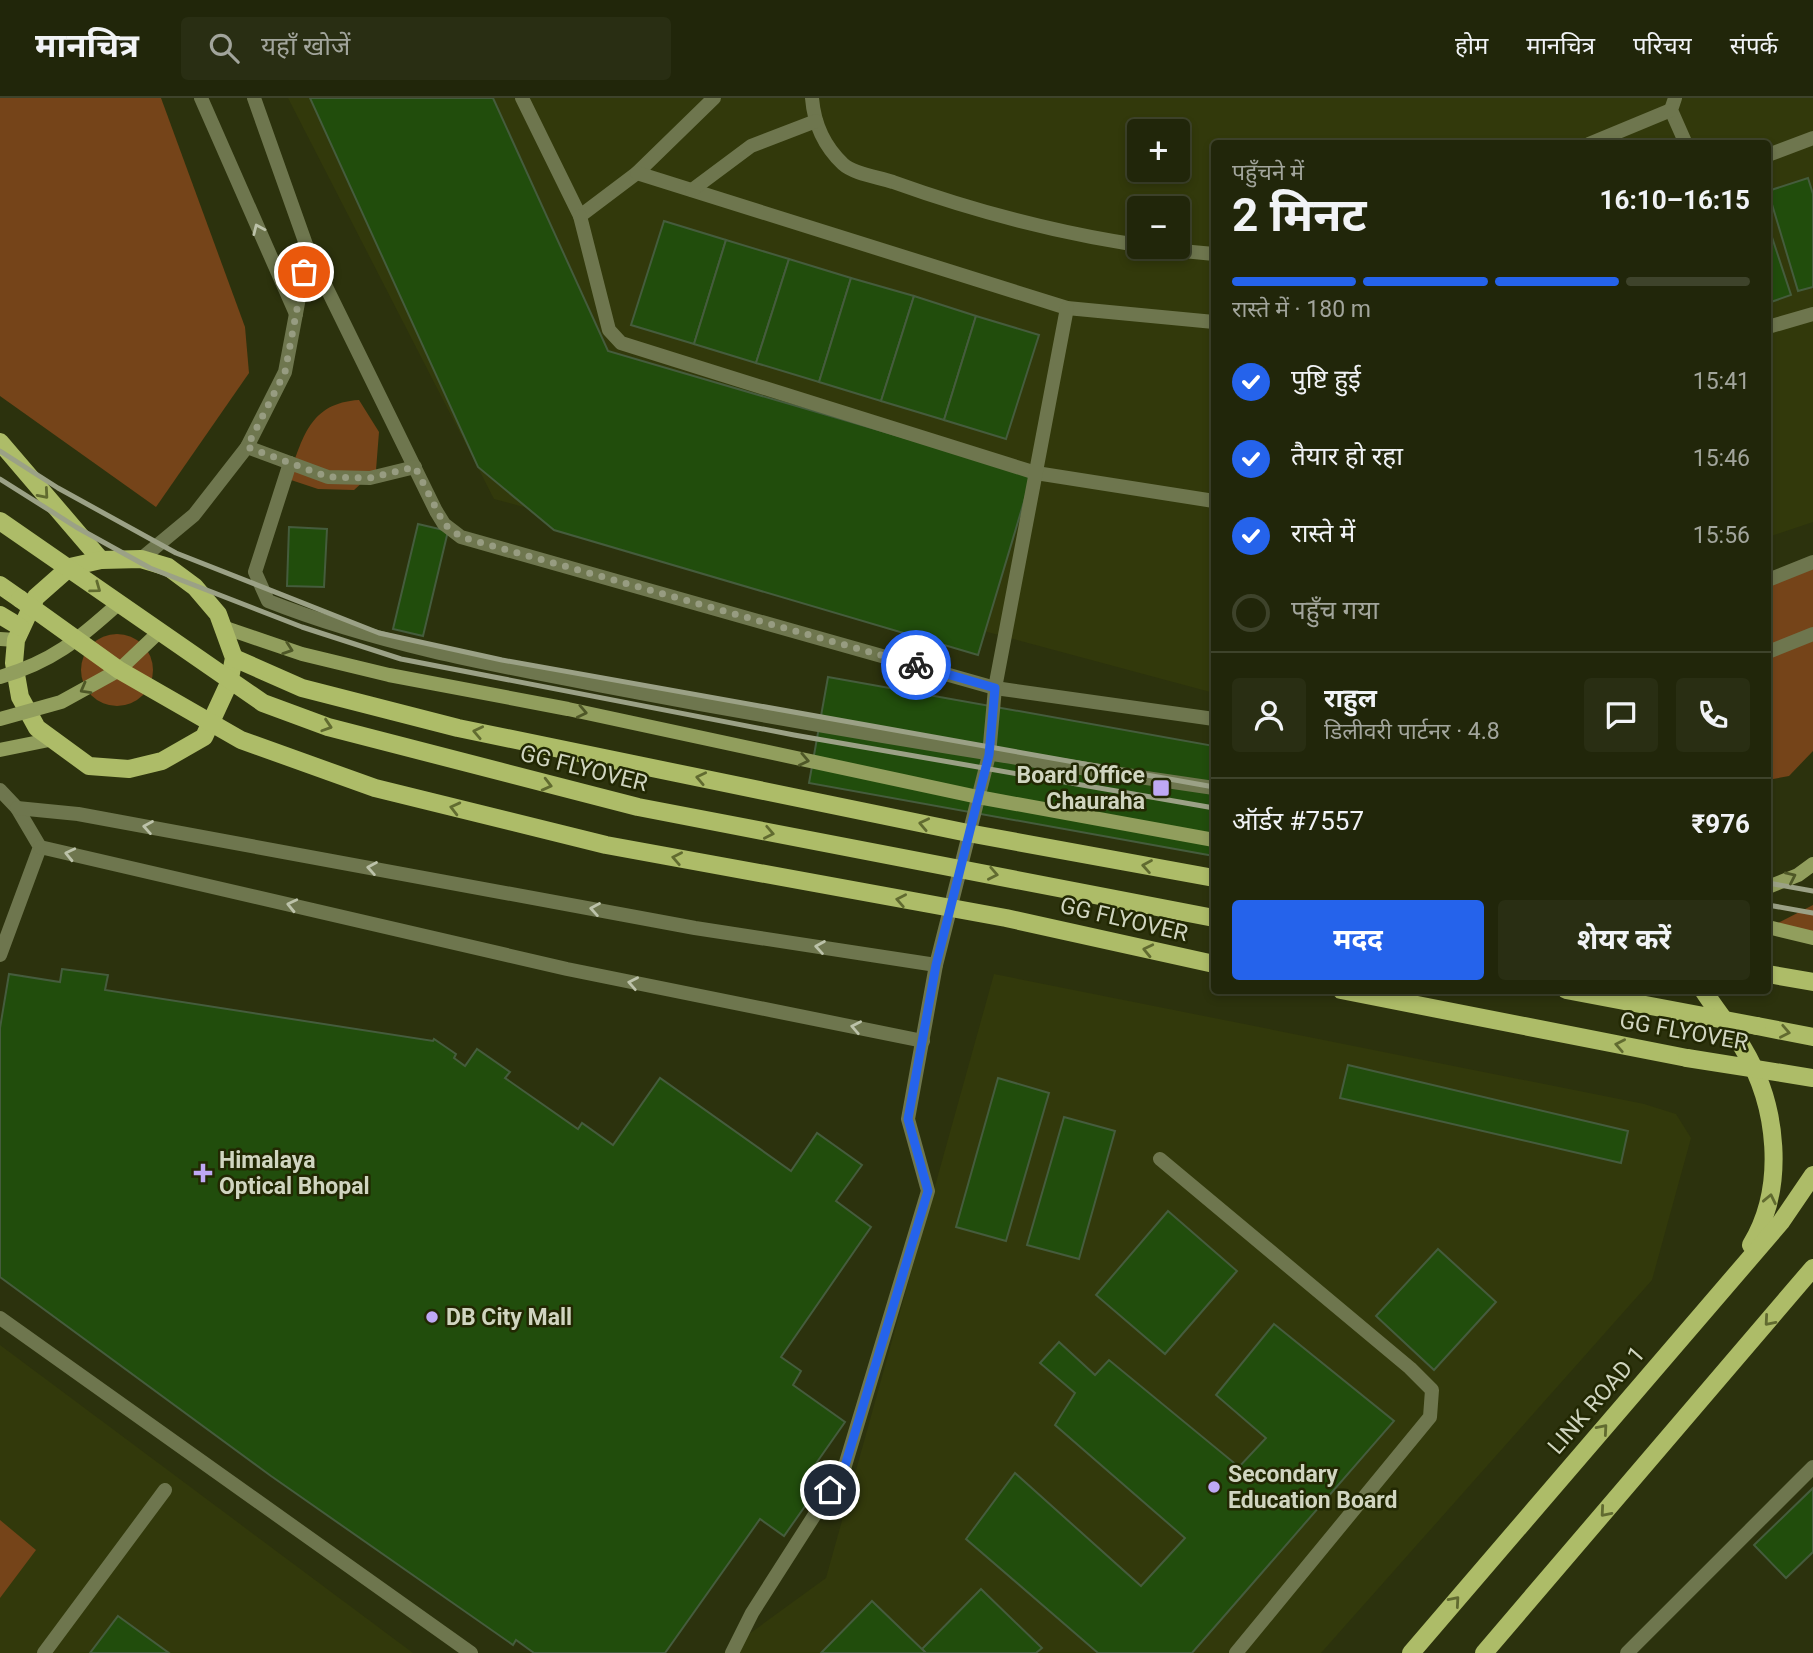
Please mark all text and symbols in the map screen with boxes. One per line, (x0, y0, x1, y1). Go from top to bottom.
search box (181, 17, 671, 80)
text: मानचित्र (35, 26, 139, 65)
icon: search (205, 29, 243, 67)
text: यहाँ खोजें (261, 31, 350, 61)
text: होम (1455, 32, 1488, 60)
text: मानचित्र (1526, 32, 1595, 60)
text: परिचय (1633, 32, 1692, 60)
text: संपर्क (1730, 32, 1778, 60)
map controls (1127, 119, 1190, 259)
button: + (1127, 119, 1190, 182)
text: पहुँचने में (1232, 159, 1304, 186)
text: 16:10–16:15 (1600, 185, 1750, 215)
text: 2 मिनट (1232, 188, 1366, 242)
button: − (1127, 196, 1190, 259)
one-way arrow (252, 224, 266, 237)
pin (274, 242, 334, 302)
icon: bag (285, 253, 323, 291)
text: रास्ते में · 180 m (1232, 296, 1371, 323)
icon: check (1232, 363, 1270, 401)
text: पुष्टि हुई (1291, 364, 1361, 394)
text: 15:41 (1693, 368, 1750, 395)
icon: check (1232, 440, 1270, 478)
text: तैयार हो रहा (1291, 441, 1403, 471)
text: 15:46 (1693, 445, 1750, 472)
one-way arrow (36, 485, 48, 498)
icon: check (1232, 517, 1270, 555)
text: रास्ते में (1291, 518, 1355, 548)
text: 15:56 (1693, 522, 1750, 549)
one-way arrow (88, 580, 101, 592)
text: पहुँच गया (1291, 595, 1379, 625)
courier (881, 630, 951, 700)
one-way arrow (281, 641, 293, 655)
icon: bike (897, 646, 935, 684)
button: person (1232, 678, 1306, 752)
button: chat (1584, 678, 1658, 752)
button: phone (1676, 678, 1750, 752)
one-way arrow (80, 681, 92, 694)
text: राहुल (1324, 683, 1377, 713)
one-way arrow (576, 704, 588, 719)
one-way arrow (321, 718, 333, 732)
text: डिलीवरी पार्टनर · 4.8 (1324, 718, 1500, 745)
one-way arrow (472, 725, 484, 740)
street label: GG FLYOVER (517, 740, 650, 797)
one-way arrow (798, 752, 810, 767)
place label: Board Office Chauraha (1017, 762, 1145, 815)
one-way arrow (695, 771, 707, 786)
one-way arrow (541, 777, 553, 791)
marker: Board Office Chauraha (1151, 778, 1171, 798)
one-way arrow (450, 802, 462, 816)
text: ऑर्डर #7557 (1232, 806, 1364, 836)
text: ₹976 (1692, 809, 1750, 839)
one-way arrow (918, 818, 930, 833)
one-way arrow (142, 820, 154, 835)
one-way arrow (763, 825, 775, 840)
one-way arrow (64, 847, 76, 862)
one-way arrow (671, 851, 683, 866)
one-way arrow (1141, 859, 1153, 874)
one-way arrow (366, 861, 378, 876)
one-way arrow (987, 866, 999, 881)
one-way arrow (1784, 871, 1796, 885)
street label: GG FLYOVER (1057, 892, 1190, 947)
one-way arrow (895, 893, 907, 908)
one-way arrow (286, 899, 298, 913)
button: मदद (1232, 900, 1484, 980)
button: शेयर करें (1498, 900, 1750, 980)
one-way arrow (589, 903, 601, 918)
one-way arrow (814, 940, 826, 955)
one-way arrow (1142, 943, 1154, 958)
one-way arrow (627, 976, 639, 991)
street label: GG FLYOVER (1617, 1007, 1750, 1056)
one-way arrow (850, 1021, 862, 1036)
one-way arrow (1779, 1023, 1791, 1038)
one-way arrow (1614, 1038, 1626, 1053)
place label: Himalaya Optical Bhopal (219, 1147, 370, 1200)
marker: Himalaya Optical Bhopal (193, 1163, 213, 1183)
one-way arrow (1762, 1193, 1777, 1205)
place label: DB City Mall (446, 1304, 572, 1331)
marker: DB City Mall (424, 1309, 440, 1325)
one-way arrow (1765, 1312, 1777, 1325)
street label: LINK ROAD 1 (1542, 1341, 1650, 1460)
one-way arrow (1595, 1424, 1607, 1437)
pin (800, 1460, 860, 1520)
place label: Secondary Education Board (1228, 1461, 1397, 1514)
icon: home (811, 1471, 849, 1509)
marker: Secondary Education Board (1206, 1479, 1222, 1495)
one-way arrow (1601, 1504, 1613, 1517)
one-way arrow (1447, 1597, 1459, 1610)

